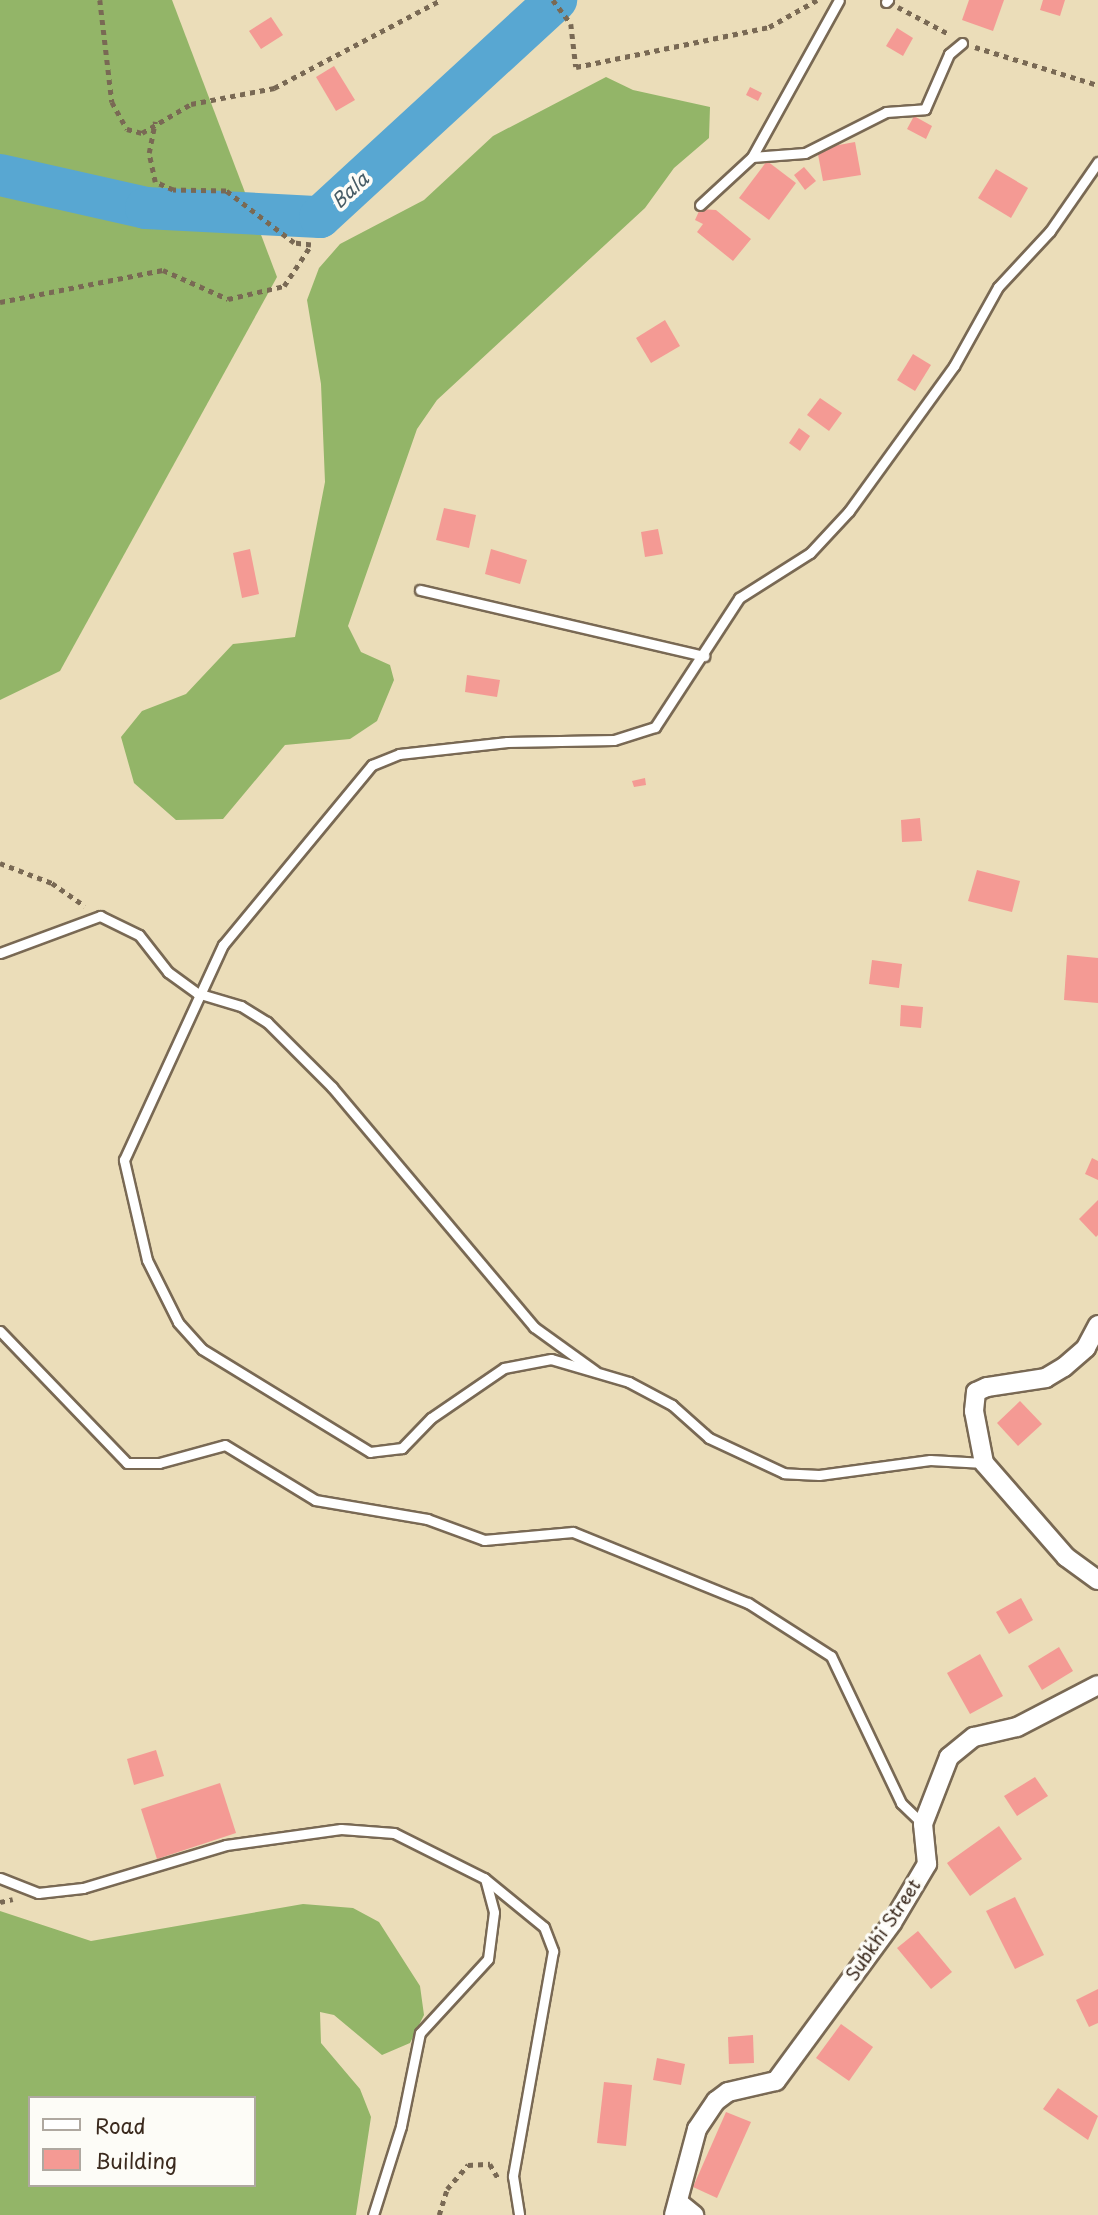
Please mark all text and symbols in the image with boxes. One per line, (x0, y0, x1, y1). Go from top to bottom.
water label: Bala (327, 167, 373, 213)
street label: Subkhi Street (841, 1875, 925, 1985)
legend (28, 2096, 256, 2187)
text: Road (95, 2109, 146, 2141)
text: Building (95, 2144, 177, 2176)

